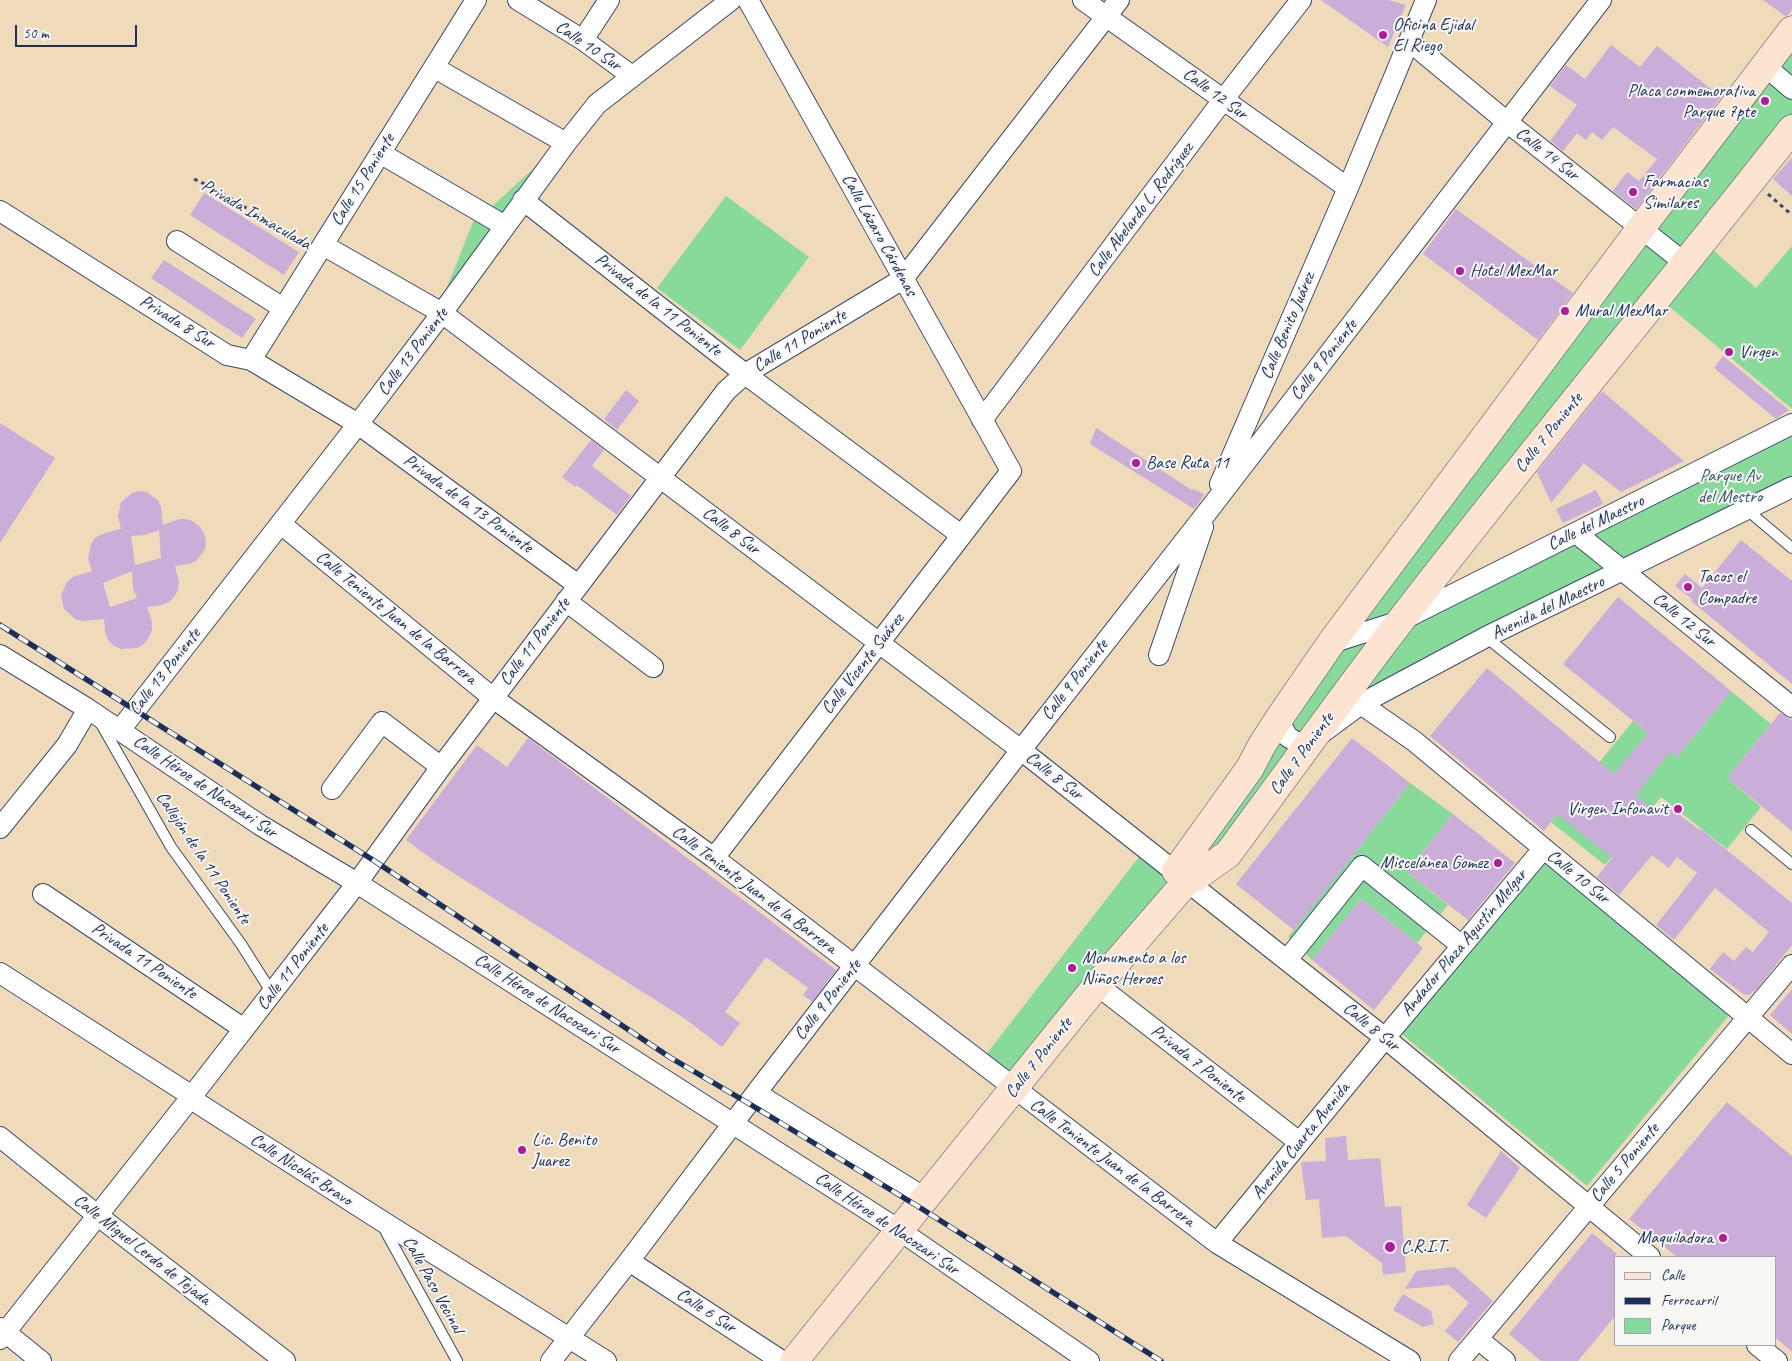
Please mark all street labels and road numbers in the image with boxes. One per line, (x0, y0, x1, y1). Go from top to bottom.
street label: Calle 10 Sur (551, 16, 625, 76)
street label: Calle 12 Sur (1178, 63, 1252, 125)
street label: Calle 14 Sur (1511, 122, 1583, 186)
street label: Calle 15 Poniente (326, 130, 400, 230)
street label: Calle Abelardo L. Rodríguez (1083, 138, 1199, 282)
street label: Calle Lázaro Cárdenas (837, 170, 921, 300)
street label: Privada Inmaculada (197, 175, 315, 255)
street label: Privada de la 11 Poniente (590, 249, 726, 361)
street label: Calle Benito Juárez (1256, 269, 1320, 383)
street label: Privada 8 Sur (136, 291, 218, 353)
street label: Calle 13 Poniente (373, 304, 453, 400)
street label: Calle 11 Poniente (750, 305, 850, 377)
street label: Calle 9 Poniente (1286, 315, 1362, 405)
street label: Calle 7 Poniente (1510, 389, 1588, 477)
street label: Privada de la 13 Poniente (399, 450, 537, 558)
street label: Calle del Maestro (1544, 490, 1648, 556)
street label: Calle 8 Sur (698, 502, 764, 560)
street label: Calle Teniente Juan de la Barrera (311, 546, 481, 690)
street label: Avenida del Maestro (1488, 571, 1608, 645)
street label: Calle 12 Sur (1648, 588, 1720, 652)
street label: Calle 11 Poniente (495, 594, 575, 690)
street label: Calle Vicente Suárez (817, 609, 909, 719)
street label: Calle 13 Poniente (124, 624, 206, 720)
street label: Calle 9 Poniente (1037, 635, 1113, 725)
street label: Calle 7 Poniente (1265, 709, 1339, 799)
street label: Calle Héroe de Nacozari Sur (129, 731, 281, 843)
street label: Calle 8 Sur (1021, 747, 1087, 805)
street label: Callejón de la 11 Poniente (151, 788, 255, 928)
street label: Calle Teniente Juan de la Barrera (667, 821, 841, 959)
street label: Calle 10 Sur (1542, 845, 1614, 909)
street label: Andador Plaza Agustín Melgar (1396, 865, 1532, 1021)
street label: Privada 11 Poniente (87, 918, 201, 1004)
street label: Calle 11 Poniente (252, 919, 334, 1015)
street label: Calle Héroe de Nacozari Sur (470, 949, 624, 1059)
street label: Calle 9 Poniente (790, 955, 866, 1045)
street label: Calle 8 Sur (1338, 998, 1404, 1056)
street label: Calle 7 Poniente (1001, 1013, 1077, 1103)
street label: Privada 7 Poniente (1146, 1020, 1250, 1108)
street label: Avenida Cuarta Avenida (1247, 1078, 1355, 1204)
street label: Calle Teniente Juan de la Barrera (1025, 1094, 1199, 1232)
street label: Calle 5 Poniente (1586, 1119, 1664, 1207)
street label: Calle Nicolás Bravo (246, 1129, 356, 1211)
street label: Calle Héroe de Nacozari Sur (811, 1168, 963, 1280)
street label: Calle Miguel Lerdo de Tejada (69, 1190, 215, 1310)
street label: Calle Paso Vecinal (398, 1233, 468, 1337)
street label: Calle 6 Sur (672, 1284, 740, 1338)

